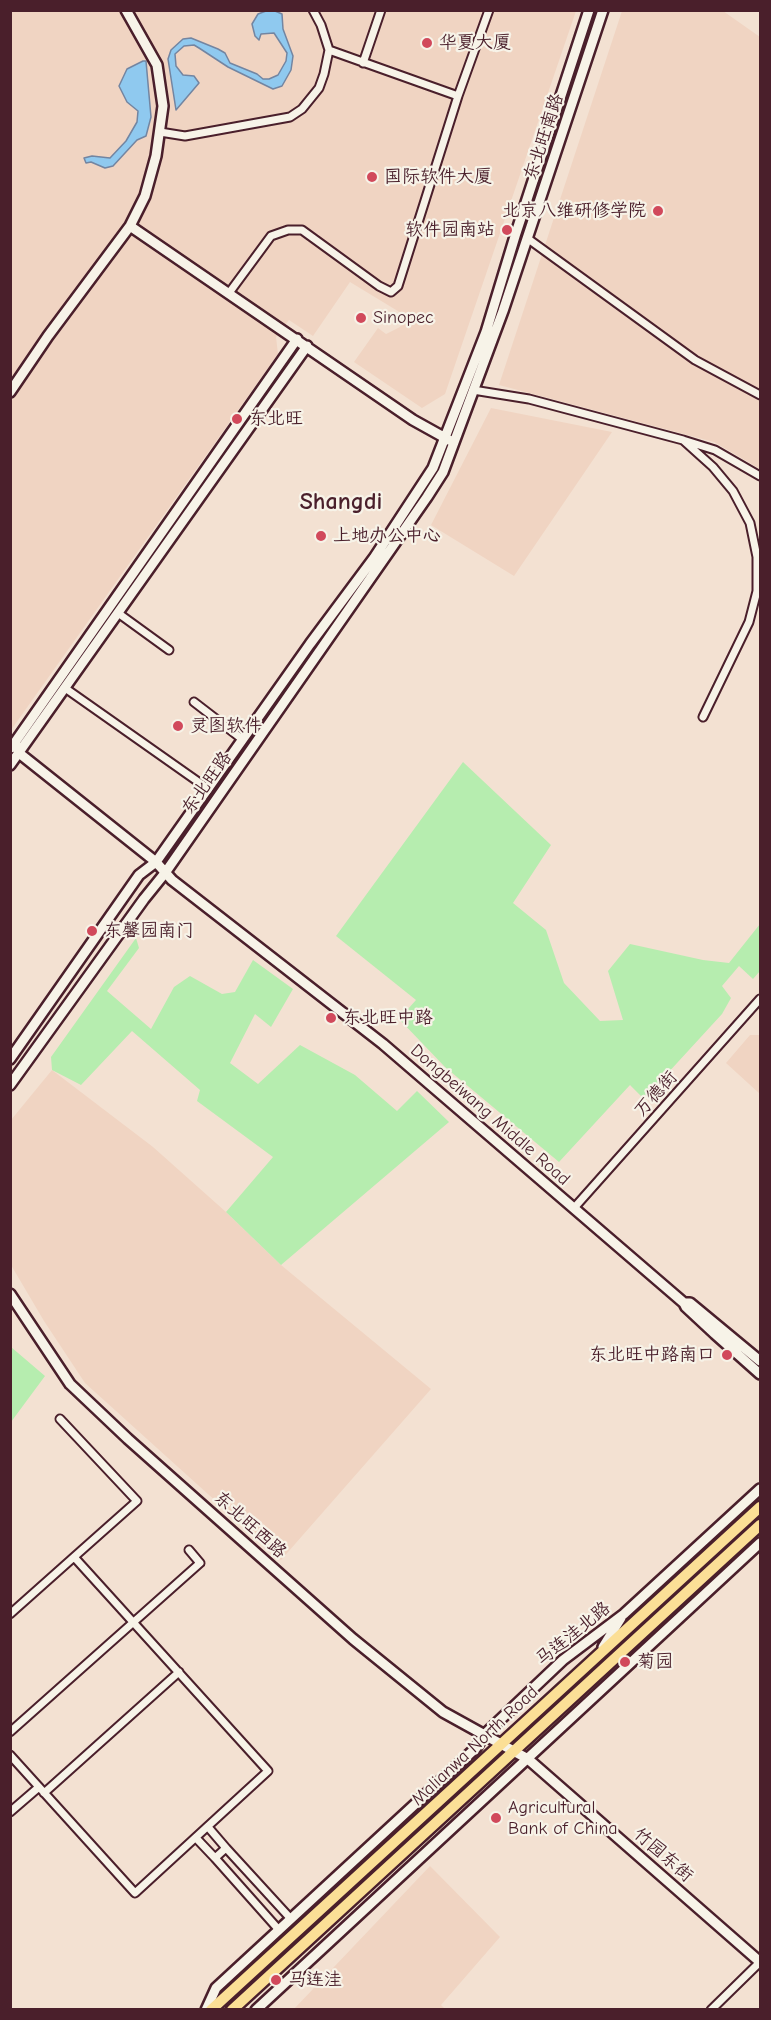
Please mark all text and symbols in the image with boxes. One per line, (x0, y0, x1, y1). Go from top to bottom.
place label: 华夏大厦 (439, 32, 511, 54)
marker: 华夏大厦 (420, 36, 434, 50)
street label: 东北旺南路 (520, 91, 568, 183)
place label: 国际软件大厦 (384, 166, 492, 188)
marker: 国际软件大厦 (365, 170, 379, 184)
place label: 北京八维研修学院 (502, 200, 646, 222)
marker: 北京八维研修学院 (651, 204, 665, 218)
place label: 软件园南站 (405, 219, 495, 241)
marker: 软件园南站 (500, 223, 514, 237)
place label: Sinopec (373, 307, 434, 329)
marker: Sinopec (354, 311, 368, 325)
place label: 东北旺 (249, 408, 303, 430)
marker: 东北旺 (230, 412, 244, 426)
district label: Shangdi (300, 488, 382, 516)
place label: 上地办公中心 (333, 525, 441, 547)
marker: 上地办公中心 (314, 529, 328, 543)
place label: 灵图软件 (190, 715, 262, 737)
marker: 灵图软件 (171, 719, 185, 733)
street label: 东北旺路 (178, 747, 236, 819)
place label: 东馨园南门 (104, 920, 194, 942)
marker: 东馨园南门 (85, 924, 99, 938)
place label: 东北旺中路 (343, 1007, 433, 1029)
marker: 东北旺中路 (324, 1011, 338, 1025)
street label: Dongbeiwang Middle Road (406, 1040, 574, 1190)
street label: 万德街 (630, 1067, 682, 1121)
place label: 东北旺中路南口 (589, 1344, 715, 1366)
marker: 东北旺中路南口 (720, 1348, 734, 1362)
street label: 东北旺西路 (209, 1487, 291, 1563)
street label: 马连洼北路 (531, 1597, 615, 1671)
place label: 菊园 (637, 1651, 673, 1673)
marker: 菊园 (618, 1655, 632, 1669)
street label: Malianwa North Road (407, 1682, 543, 1810)
place label: Agricultural Bank of China (508, 1797, 618, 1840)
marker: Agricultural Bank of China (489, 1811, 503, 1825)
street label: 竹园东街 (629, 1823, 697, 1887)
place label: 马连洼 (288, 1969, 342, 1991)
marker: 马连洼 (269, 1973, 283, 1987)

